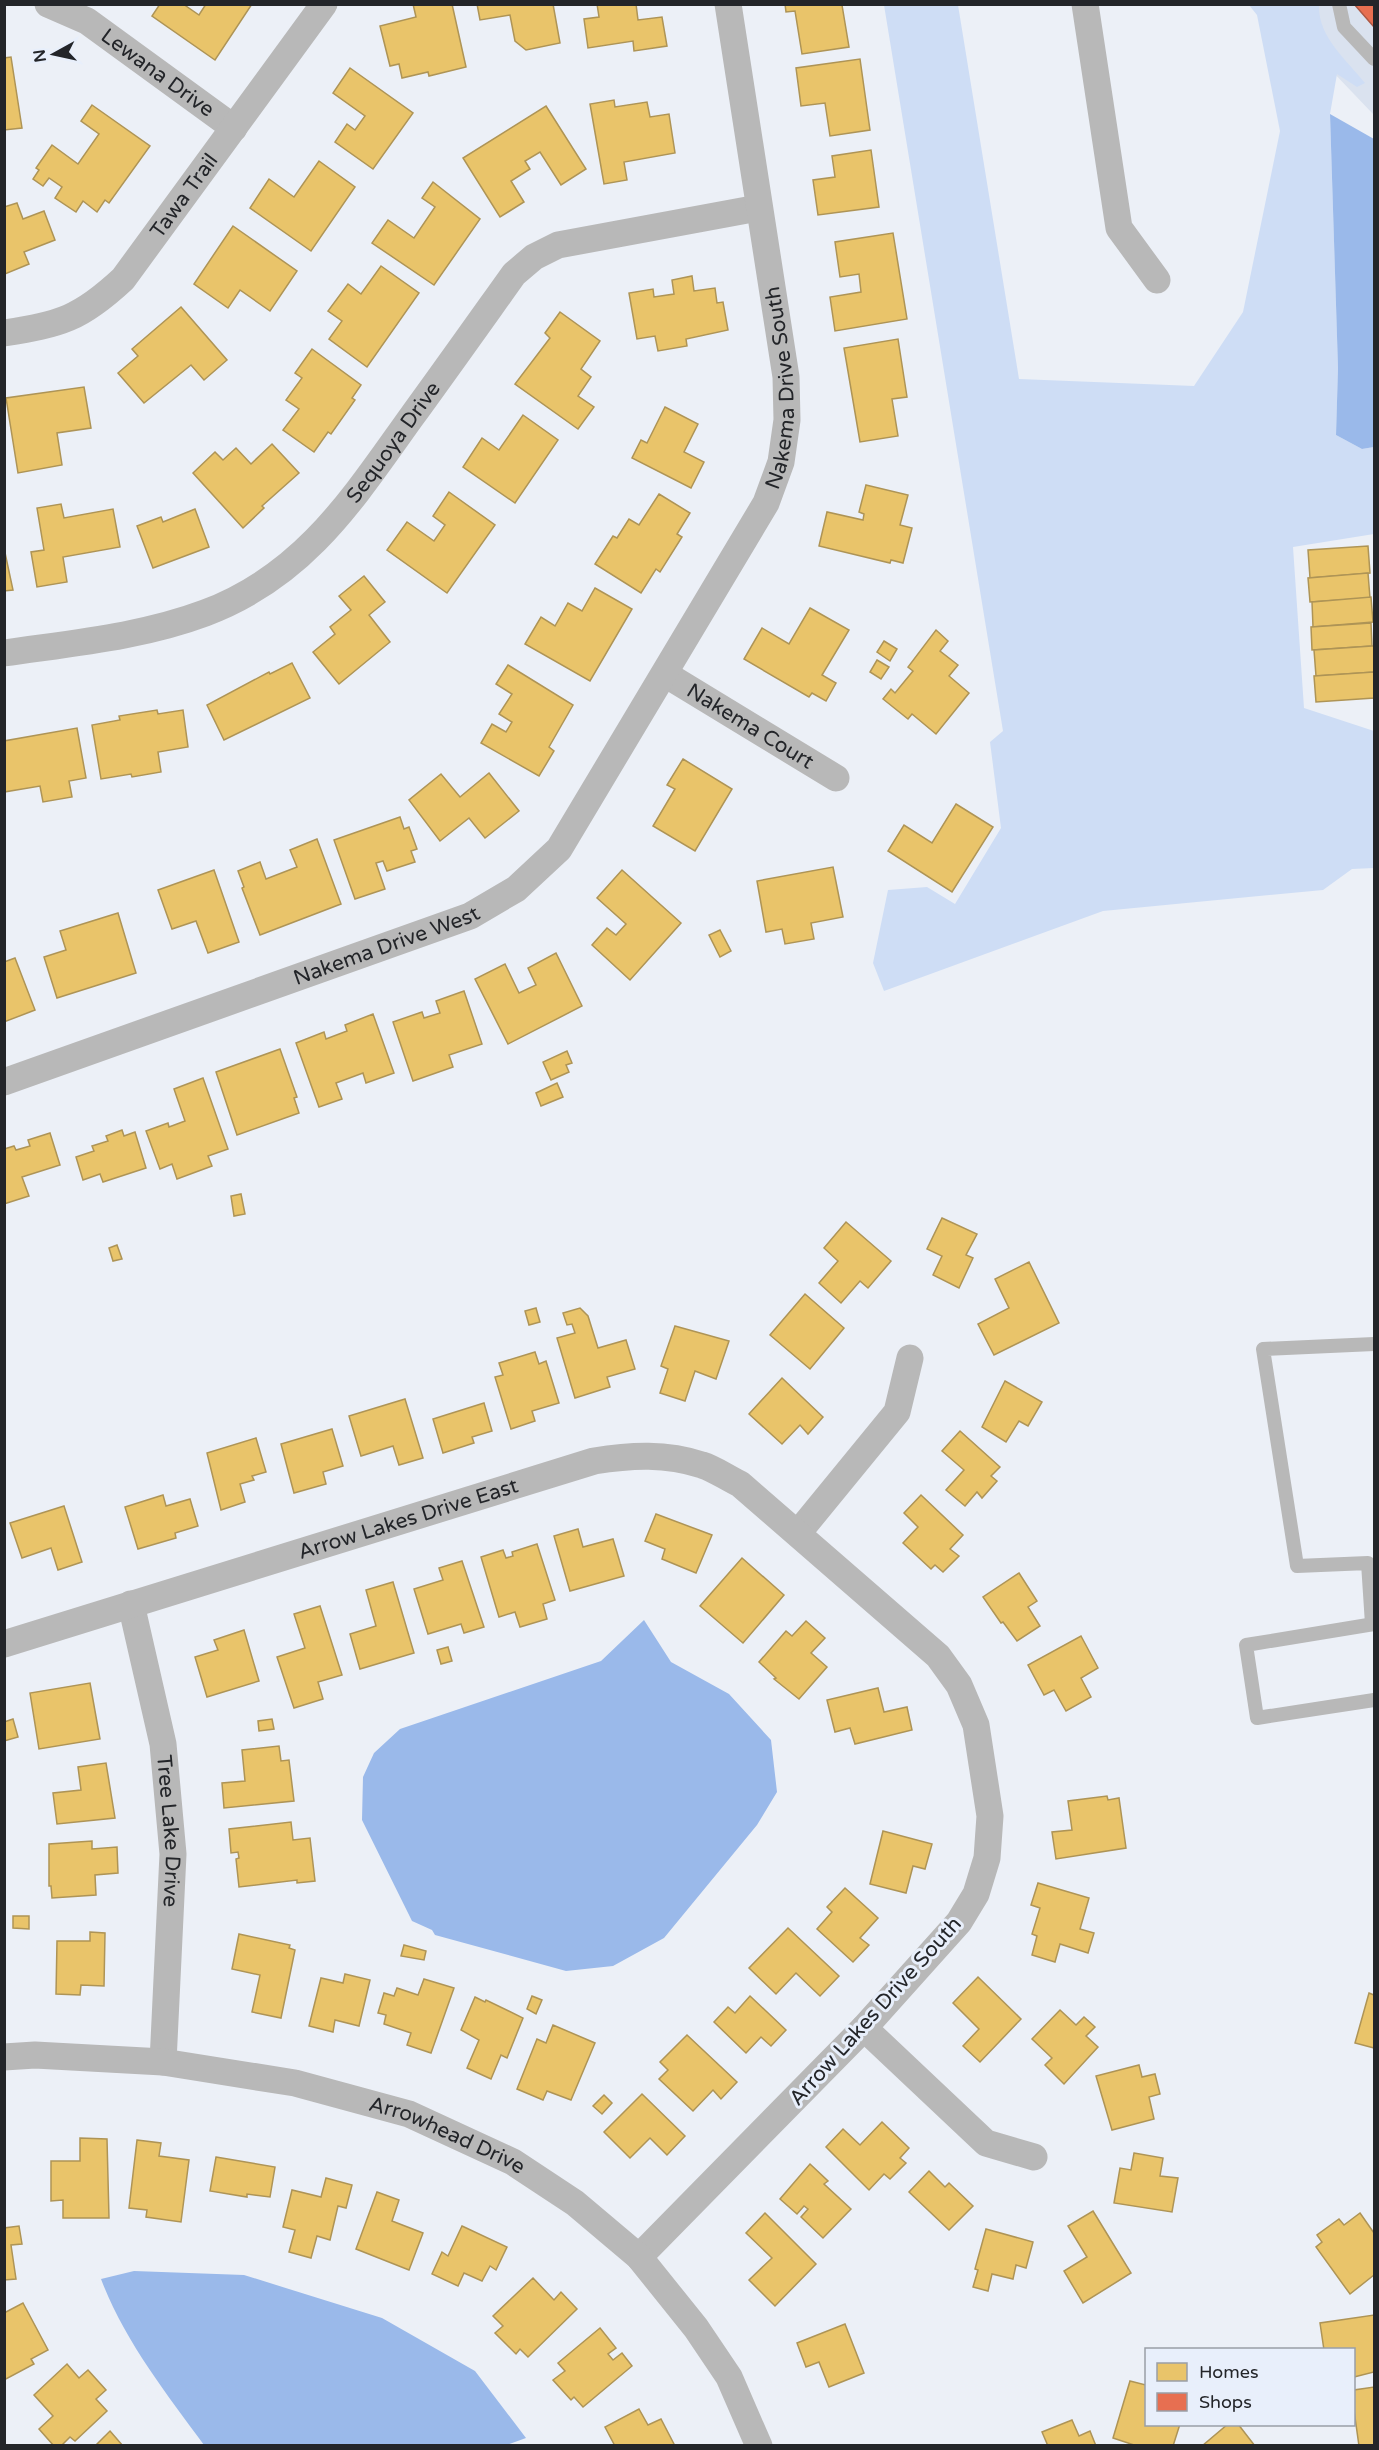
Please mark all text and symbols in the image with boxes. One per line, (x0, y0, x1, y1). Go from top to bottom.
street label: Lewana Drive (96, 23, 219, 122)
north arrow (24, 24, 84, 84)
text: N (29, 48, 51, 64)
street label: Tawa Trail (145, 149, 224, 243)
street label: Nakema Drive South (760, 285, 800, 493)
street label: Sequoya Drive (341, 377, 446, 508)
street label: Nakema Court (682, 678, 818, 775)
street label: Nakema Drive West (290, 901, 485, 991)
street label: Arrow Lakes Drive East (295, 1473, 521, 1565)
street label: Tree Lake Drive (151, 1754, 185, 1908)
street label: Arrow Lakes Drive South (784, 1912, 967, 2111)
street label: Arrowhead Drive (366, 2092, 530, 2180)
legend (1145, 2348, 1355, 2426)
text: Homes (1199, 2361, 1259, 2383)
text: Shops (1199, 2391, 1252, 2413)

